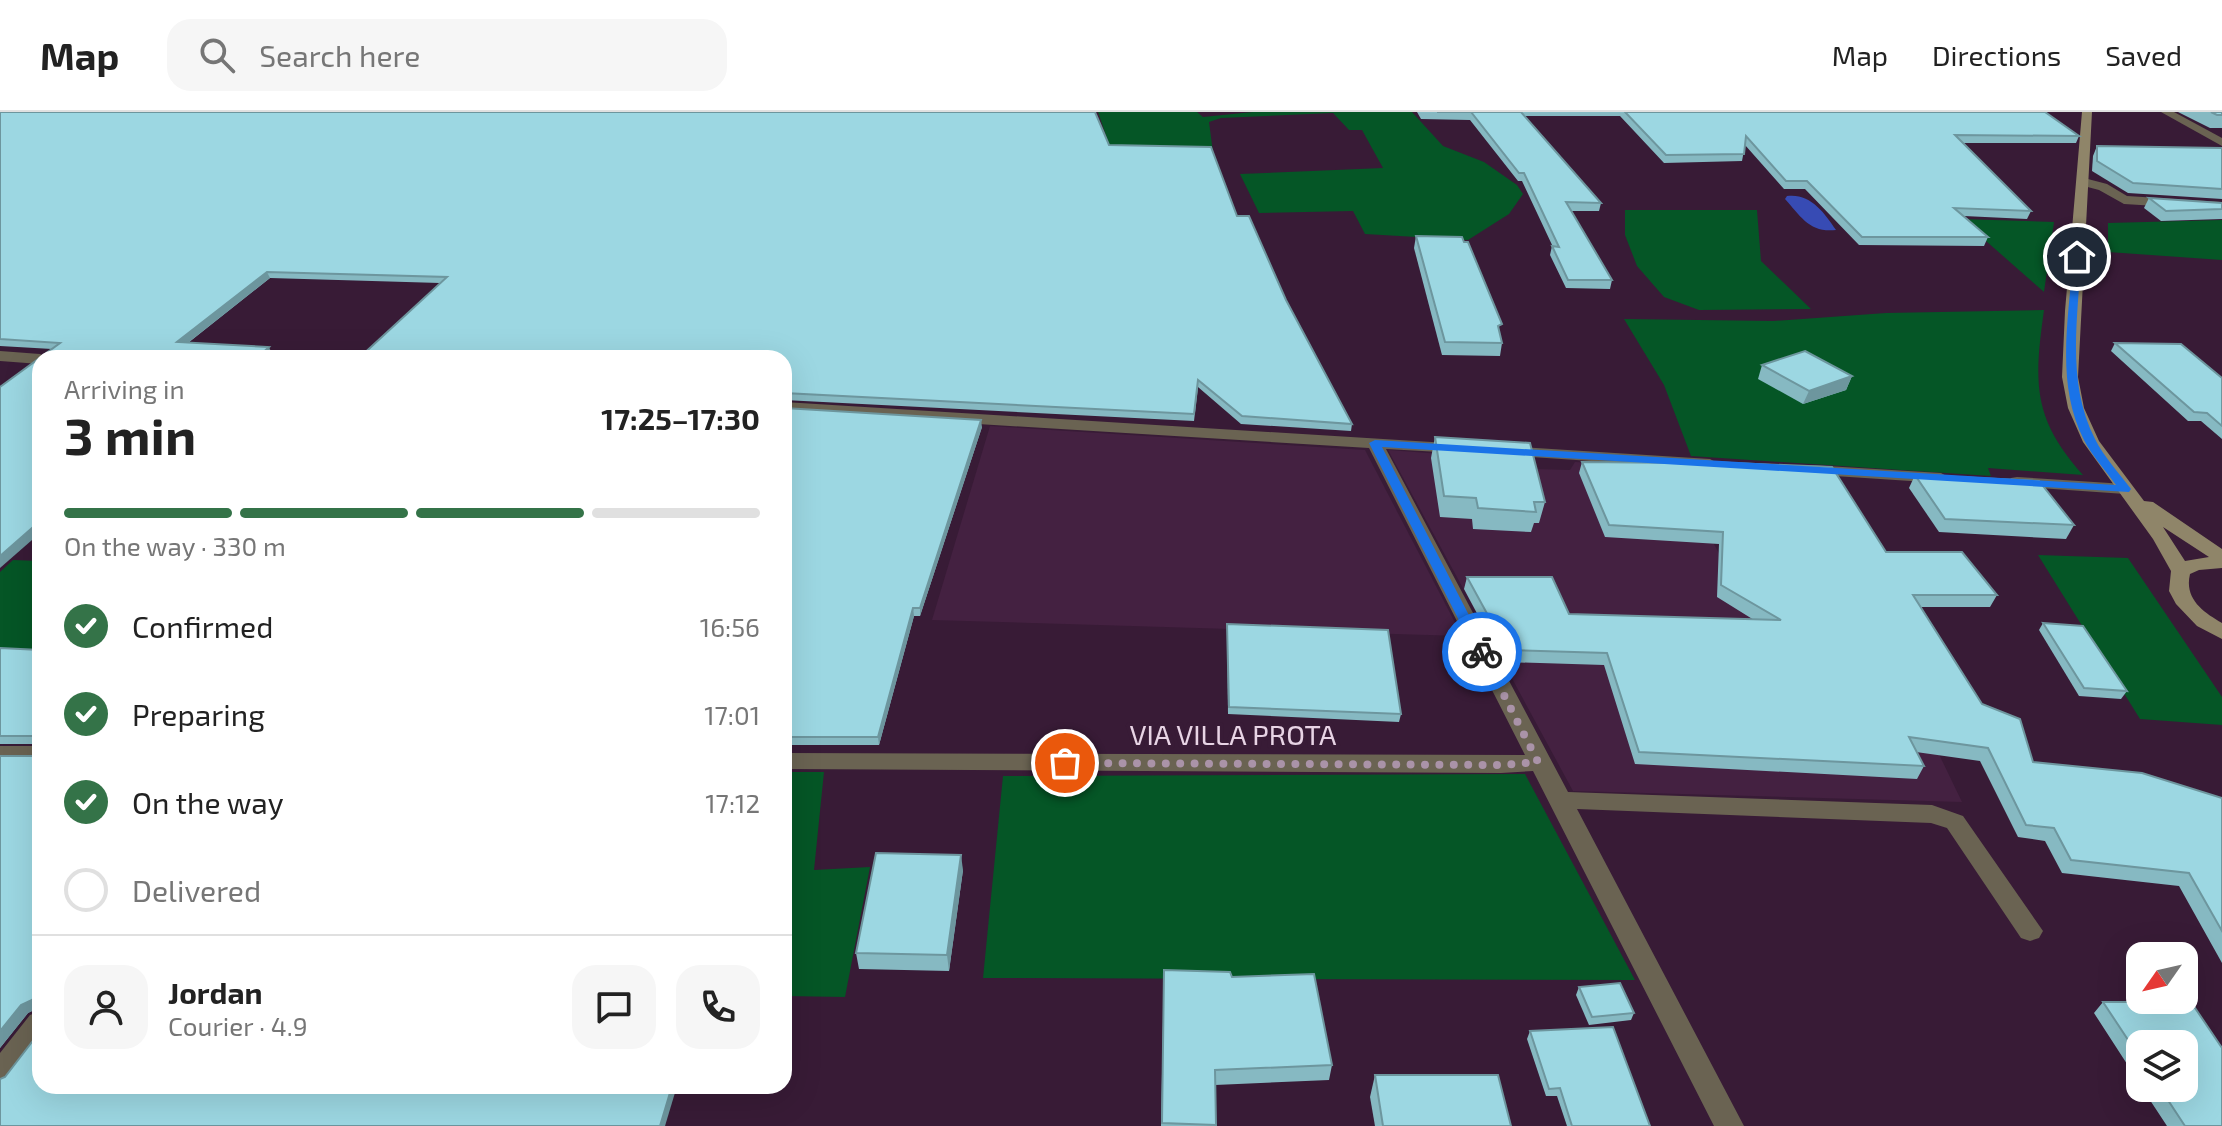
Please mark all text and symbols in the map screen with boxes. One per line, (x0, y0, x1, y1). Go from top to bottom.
search box (167, 19, 727, 91)
text: Map (40, 32, 119, 78)
icon: search (195, 33, 239, 77)
text: Search here (259, 37, 420, 73)
text: Map (1832, 38, 1888, 72)
text: Directions (1932, 38, 2061, 72)
text: Saved (2105, 38, 2182, 72)
pin (2043, 223, 2111, 291)
icon: home (2055, 235, 2099, 279)
text: Arriving in (64, 373, 185, 404)
text: 17:25–17:30 (601, 400, 760, 436)
text: 3 min (64, 403, 196, 465)
text: On the way · 330 m (64, 530, 286, 561)
icon: check (64, 604, 108, 648)
text: Confirmed (132, 608, 273, 644)
text: 16:56 (700, 611, 760, 642)
courier (1442, 612, 1522, 692)
icon: bike (1460, 630, 1504, 674)
icon: check (64, 692, 108, 736)
text: Preparing (132, 696, 265, 732)
text: 17:01 (704, 699, 760, 730)
street label: VIA VILLA PROTA (1129, 717, 1337, 751)
pin (1031, 729, 1099, 797)
icon: bag (1043, 741, 1087, 785)
icon: check (64, 780, 108, 824)
text: On the way (132, 784, 284, 820)
text: 17:12 (705, 787, 760, 818)
text: Delivered (132, 872, 261, 908)
north arrow (2126, 942, 2198, 1014)
map controls (2126, 942, 2198, 1102)
button: person (64, 965, 148, 1049)
button: chat (572, 965, 656, 1049)
button: phone (676, 965, 760, 1049)
text: Jordan (168, 974, 263, 1010)
text: Courier · 4.9 (168, 1010, 308, 1041)
button: layers (2126, 1030, 2198, 1102)

